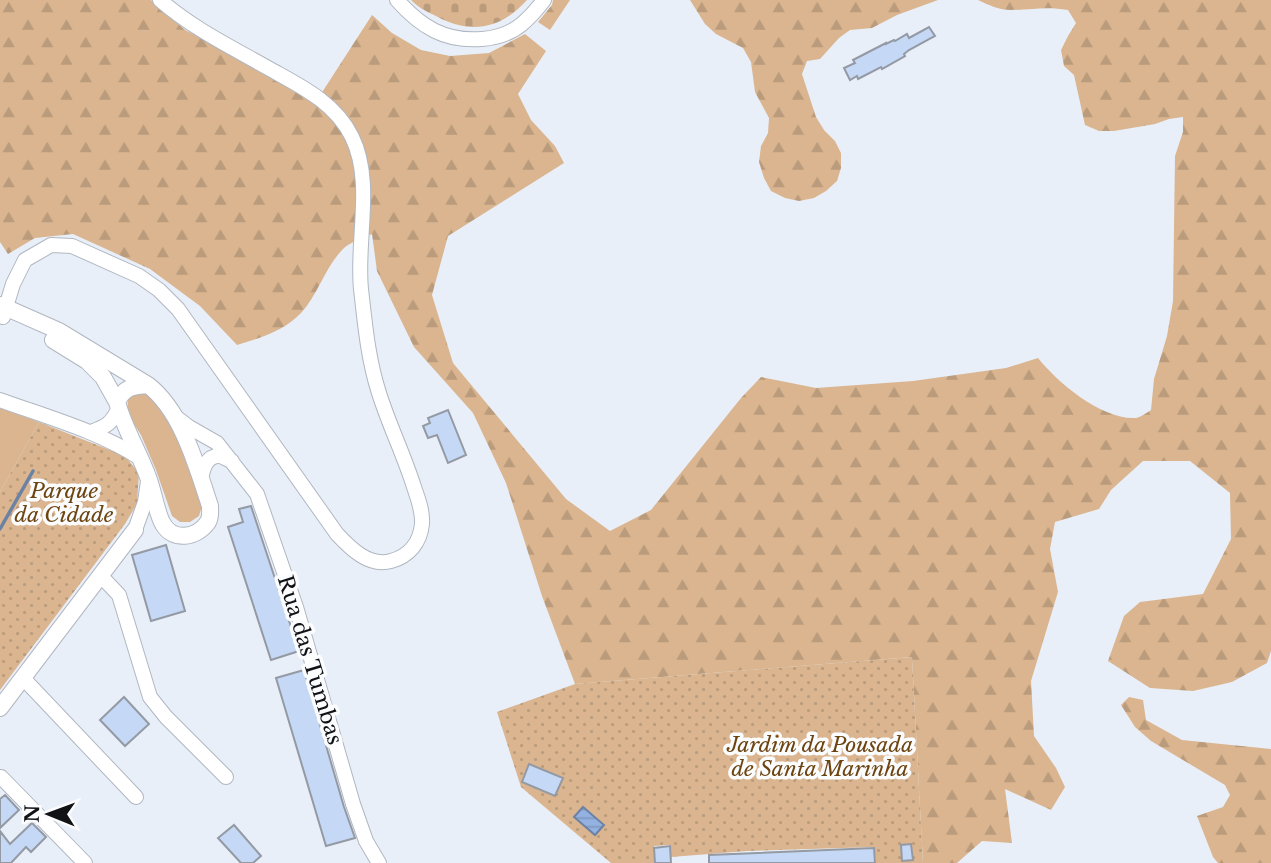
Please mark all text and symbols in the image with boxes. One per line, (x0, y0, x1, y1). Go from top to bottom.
park label: Parque da Cidade (15, 478, 114, 528)
street label: Rua das Tumbas (272, 572, 348, 748)
park label: Jardim da Pousada de Santa Marinha (726, 732, 913, 782)
north arrow (14, 779, 84, 849)
text: N (21, 804, 44, 823)

